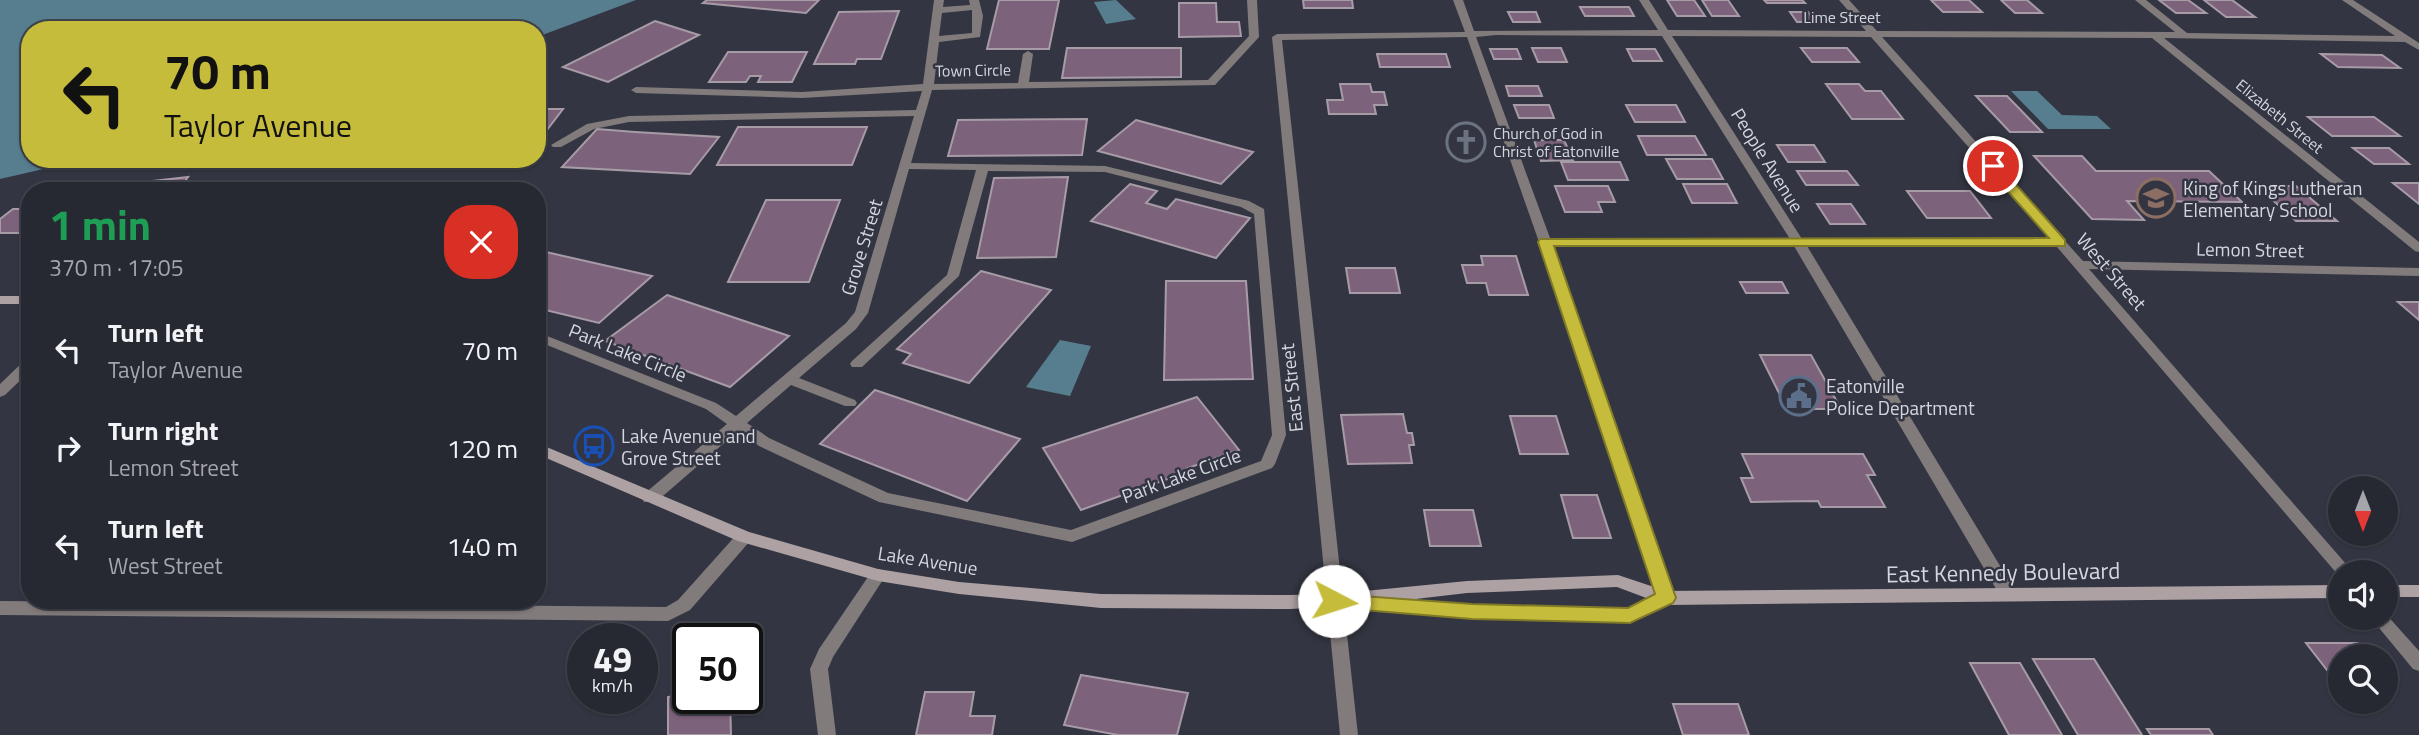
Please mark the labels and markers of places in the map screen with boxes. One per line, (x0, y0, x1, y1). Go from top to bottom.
church icon: Church of God in Christ of Eatonville (1445, 121, 1487, 163)
place label: Church of God in Christ of Eatonville (1493, 121, 1619, 163)
pin (1963, 136, 2023, 196)
place label: King of Kings Lutheran Elementary School (2183, 173, 2362, 224)
school or university icon: King of Kings Lutheran Elementary School (2135, 177, 2177, 219)
place label: Eatonville Police Department (1826, 371, 1975, 422)
public building icon: Eatonville Police Department (1778, 375, 1820, 417)
place label: Lake Avenue and Grove Street (621, 421, 756, 472)
bus stop icon: Lake Avenue and Grove Street (573, 425, 615, 467)

